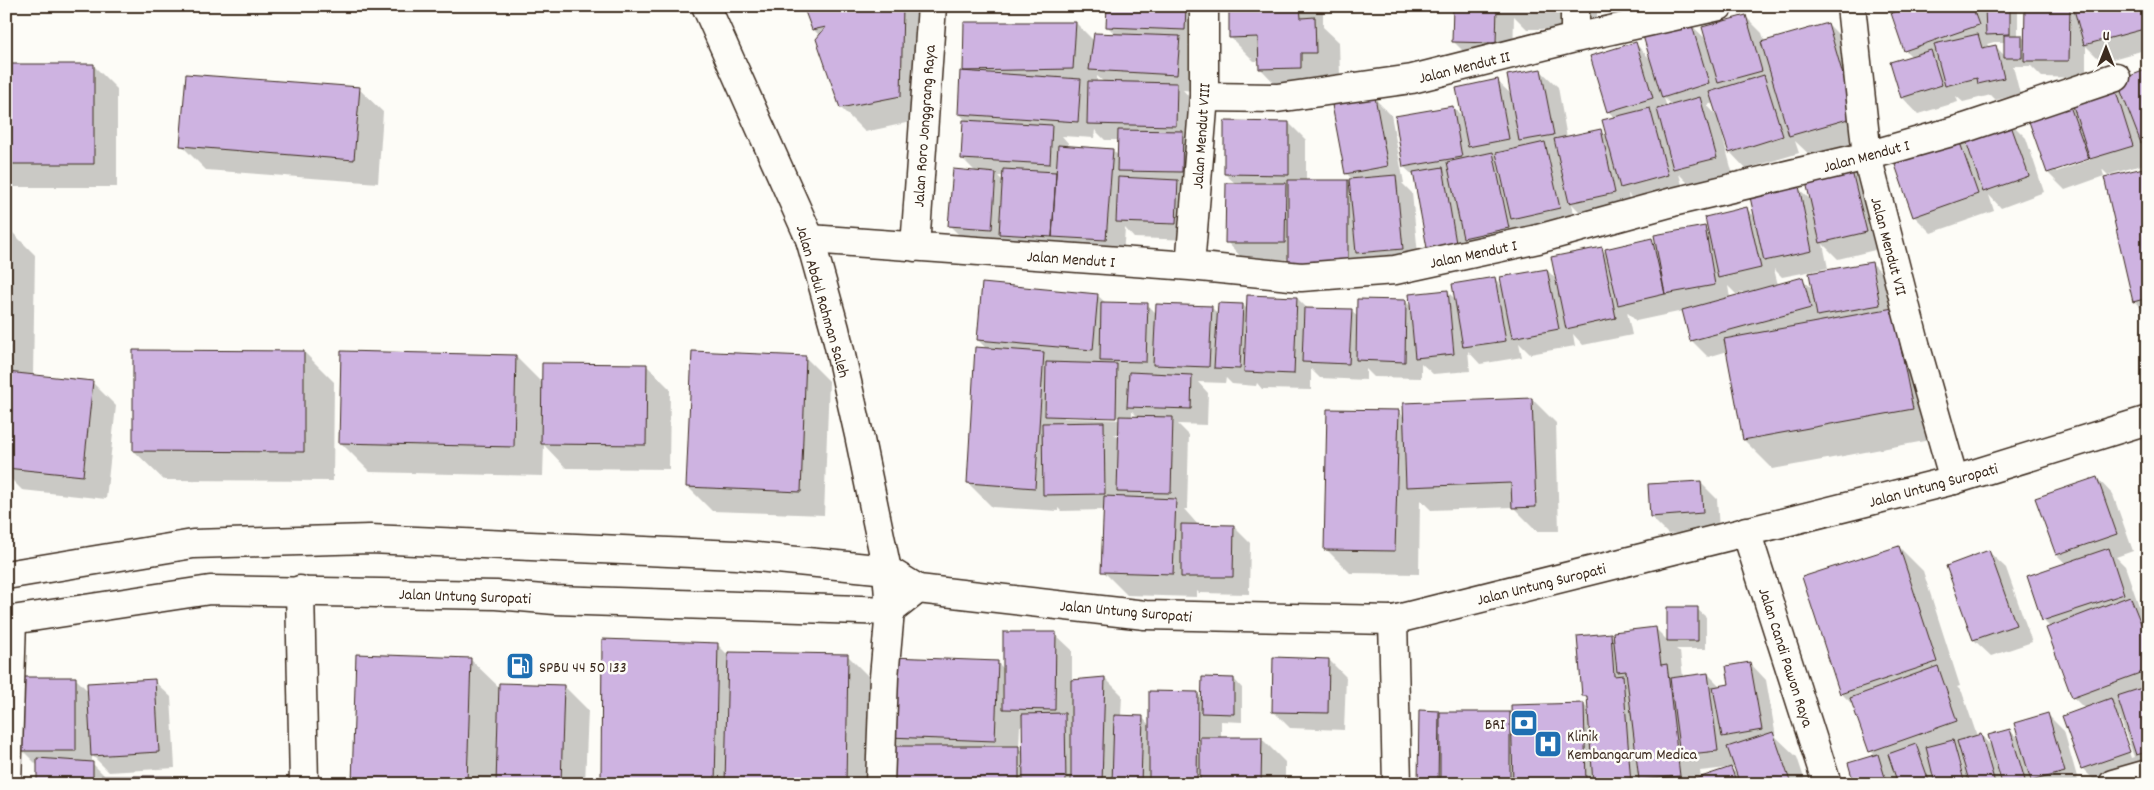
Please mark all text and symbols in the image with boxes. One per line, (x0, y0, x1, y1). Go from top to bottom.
north arrow (2082, 22, 2132, 72)
text: U (2103, 27, 2110, 47)
street label: Jalan Roro Jonggrang Raya (908, 44, 943, 208)
street label: Jalan Mendut II (1417, 46, 1513, 91)
street label: Jalan Mendut VIII (1187, 82, 1218, 190)
street label: Jalan Mendut I (1821, 135, 1912, 180)
street label: Jalan Mendut VII (1863, 195, 1912, 298)
street label: Jalan Abdul Rahman Saleh (789, 223, 854, 381)
street label: Jalan Mendut I (1428, 235, 1519, 276)
street label: Jalan Mendut I (1026, 246, 1116, 275)
street label: Jalan Untung Suropati (1867, 458, 2001, 515)
street label: Jalan Untung Suropati (1475, 558, 1609, 613)
street label: Jalan Untung Suropati (398, 584, 532, 611)
street label: Jalan Candi Pawon Raya (1751, 585, 1818, 731)
street label: Jalan Untung Suropati (1059, 595, 1193, 630)
fuel station icon: SPBU 44 50 133 (505, 651, 535, 681)
place label: SPBU 44 50 133 (539, 657, 627, 680)
bank icon: BRI (1509, 708, 1539, 738)
place label: BRI (1485, 714, 1505, 737)
place label: Klinik Kembangarum Medica (1567, 726, 1698, 767)
hospital icon: Klinik Kembangarum Medica (1533, 729, 1563, 759)

